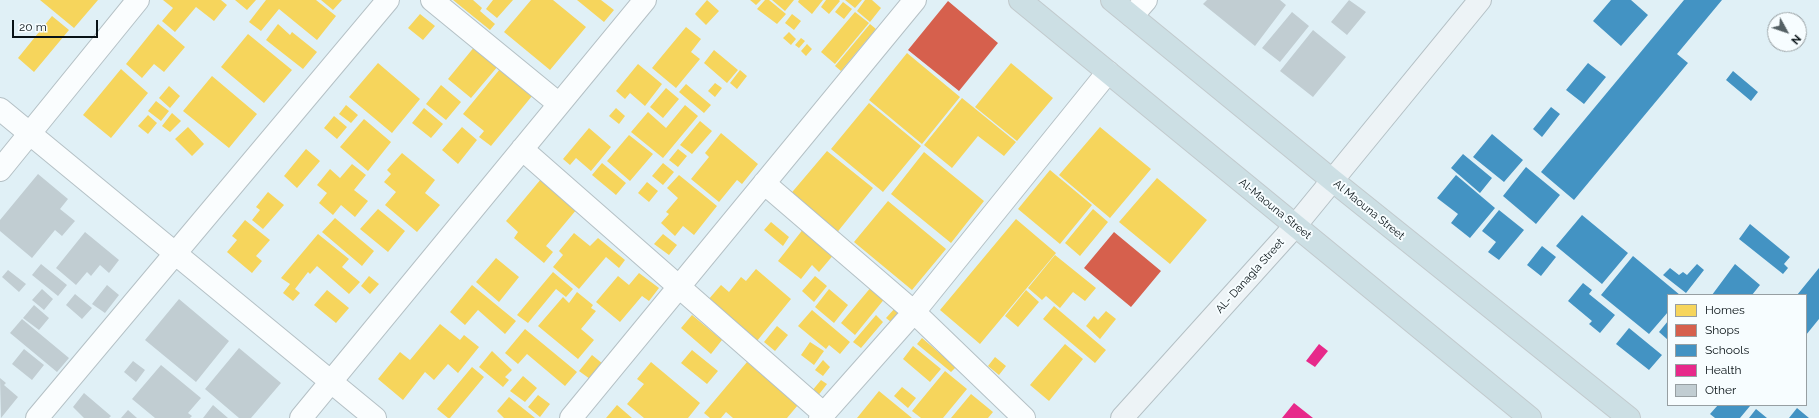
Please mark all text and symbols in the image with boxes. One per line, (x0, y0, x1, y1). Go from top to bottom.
scale bar (14, 12, 100, 38)
north arrow (1767, 12, 1807, 52)
text: 20 m (19, 20, 47, 34)
text: N (1788, 32, 1803, 47)
street label: Al-Maouna Street (1236, 176, 1314, 242)
street label: Al Maouna Street (1331, 177, 1407, 243)
street label: AL- Danagla Street (1213, 236, 1287, 316)
legend (1667, 294, 1807, 406)
text: Homes (1705, 303, 1745, 317)
text: Shops (1705, 323, 1740, 337)
text: Schools (1705, 343, 1749, 357)
text: Health (1705, 363, 1742, 377)
text: Other (1705, 383, 1736, 397)

